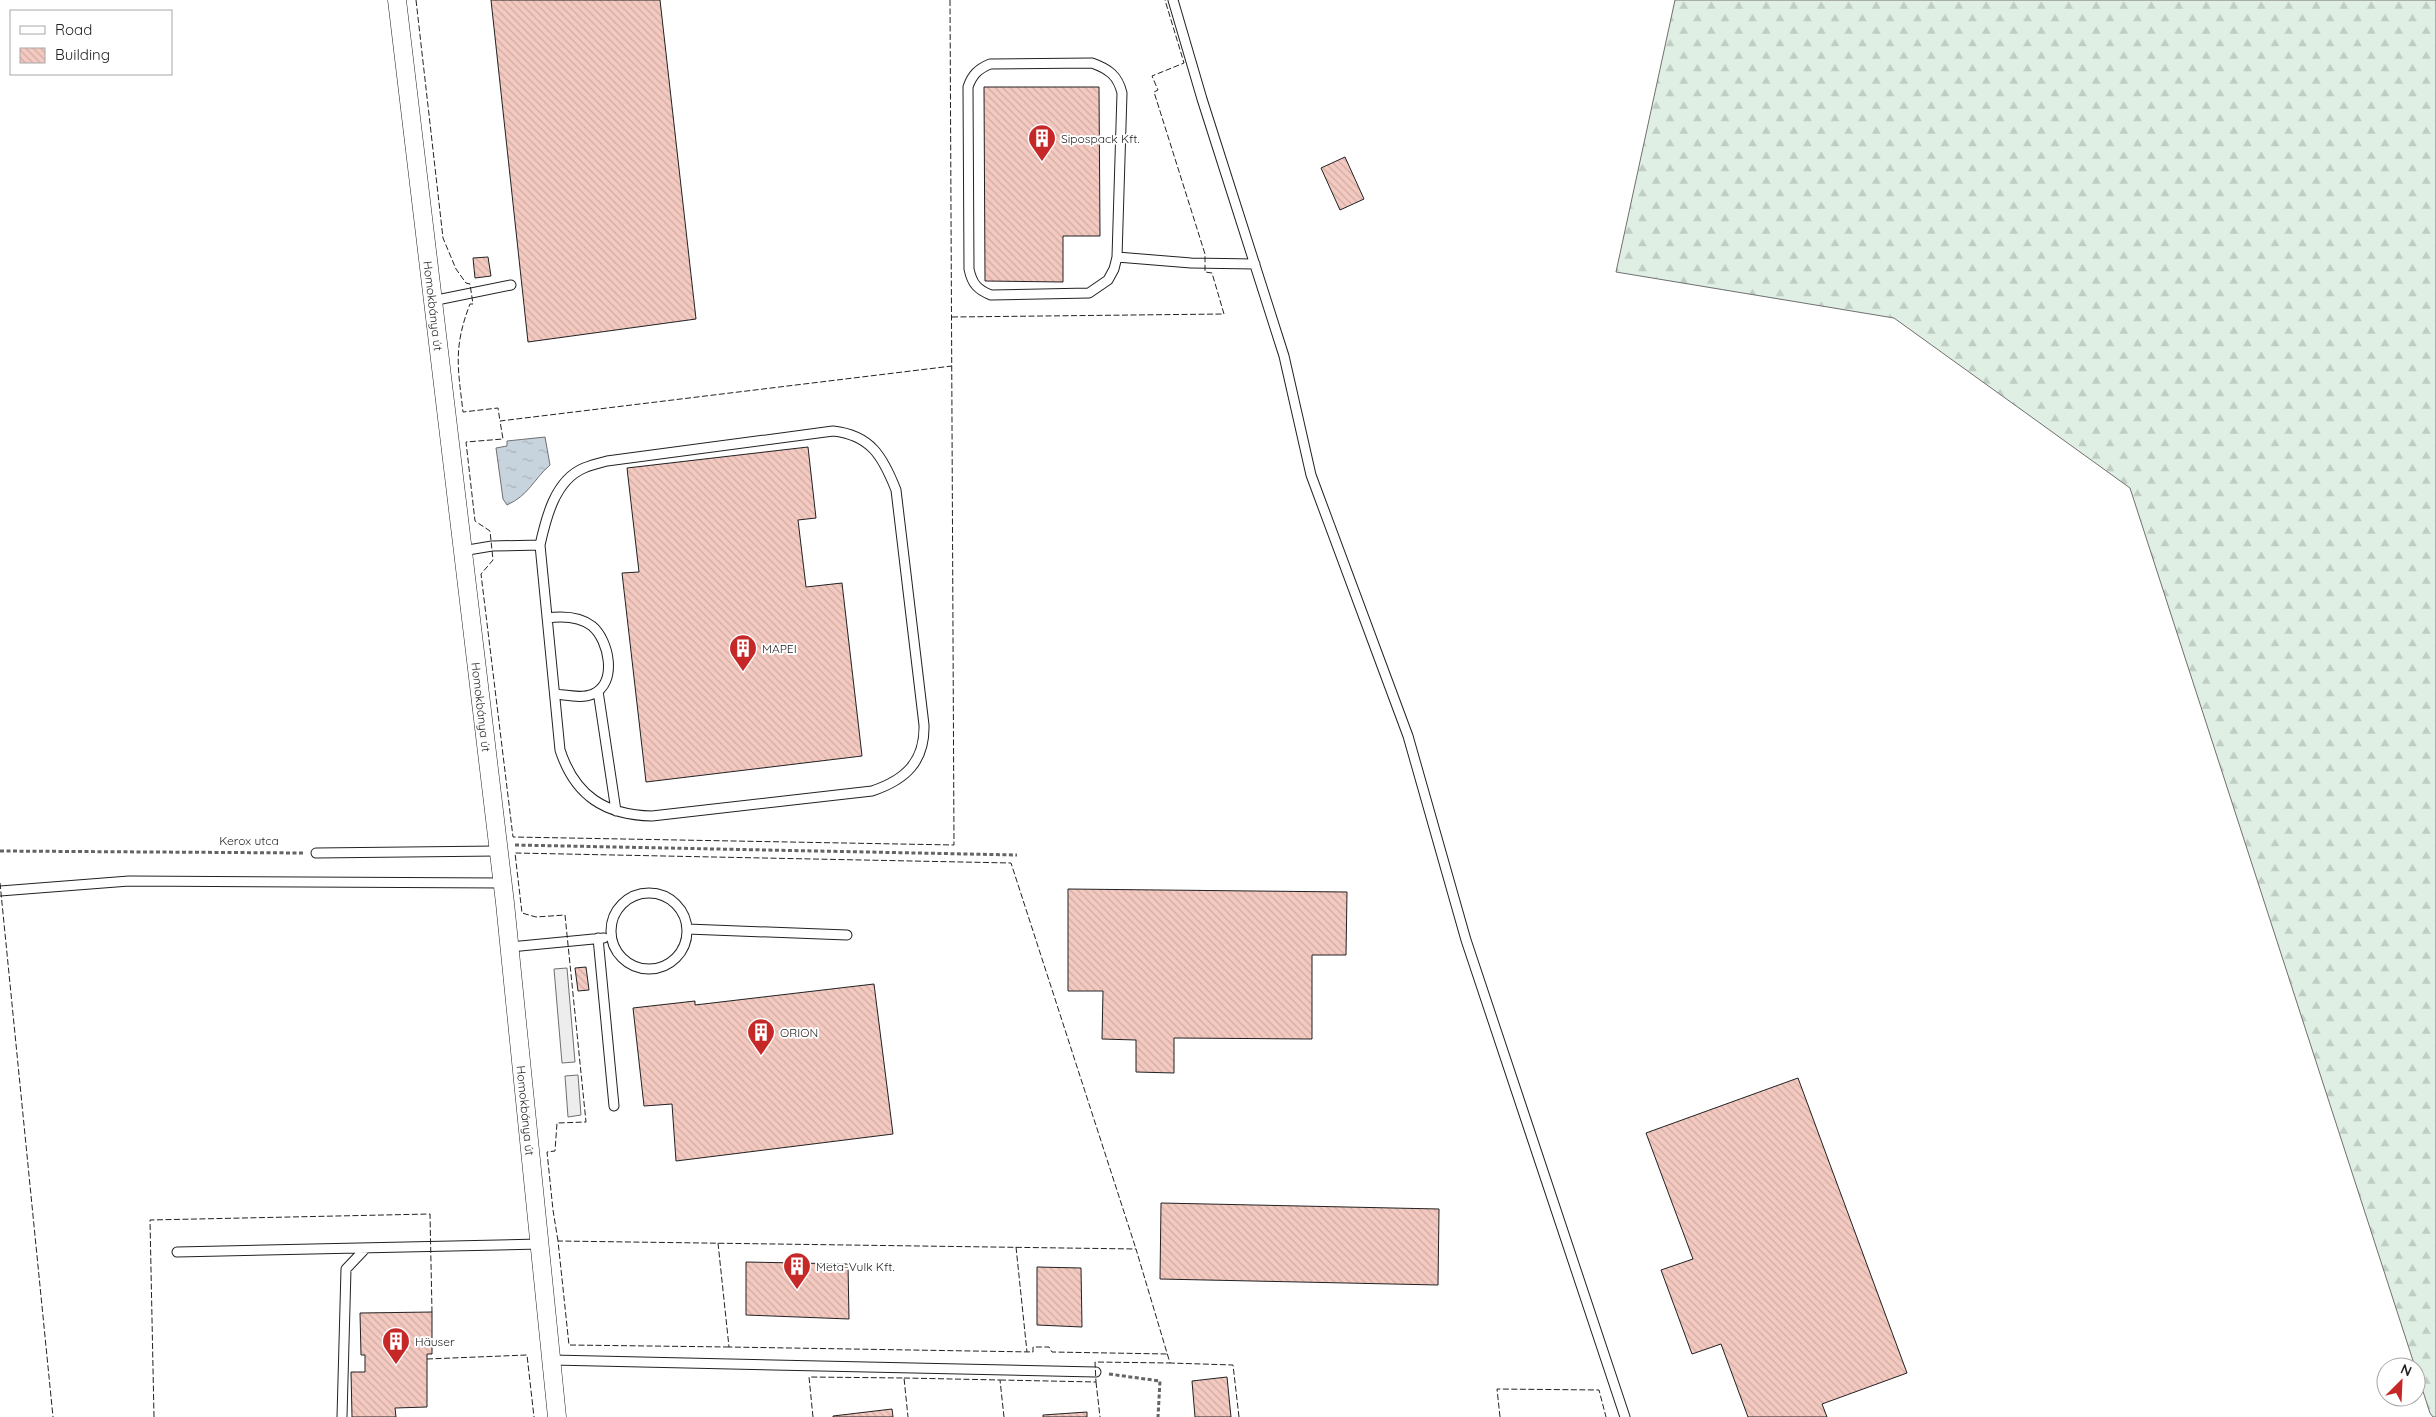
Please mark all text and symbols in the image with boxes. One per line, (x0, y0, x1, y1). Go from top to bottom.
legend (10, 10, 172, 75)
text: Road (55, 20, 92, 39)
text: Building (55, 45, 110, 64)
building icon: Sipospack Kft. (1027, 123, 1057, 162)
place label: Sipospack Kft. (1061, 131, 1140, 146)
street label: Homokbánya út (421, 260, 446, 352)
building icon: MAPEI (728, 633, 758, 672)
place label: MAPEI (762, 641, 797, 656)
street label: Homokbánya út (469, 661, 494, 753)
street label: Kerox utca (219, 833, 279, 848)
building icon: ORION (746, 1017, 776, 1056)
place label: ORION (780, 1025, 818, 1040)
street label: Homokbánya út (514, 1065, 538, 1156)
building icon: Meta-Vulk Kft. (782, 1251, 812, 1290)
place label: Meta-Vulk Kft. (816, 1259, 895, 1274)
building icon: Häuser (381, 1326, 411, 1365)
place label: Häuser (415, 1334, 455, 1349)
north arrow (2376, 1357, 2426, 1407)
text: N (2398, 1360, 2415, 1380)

